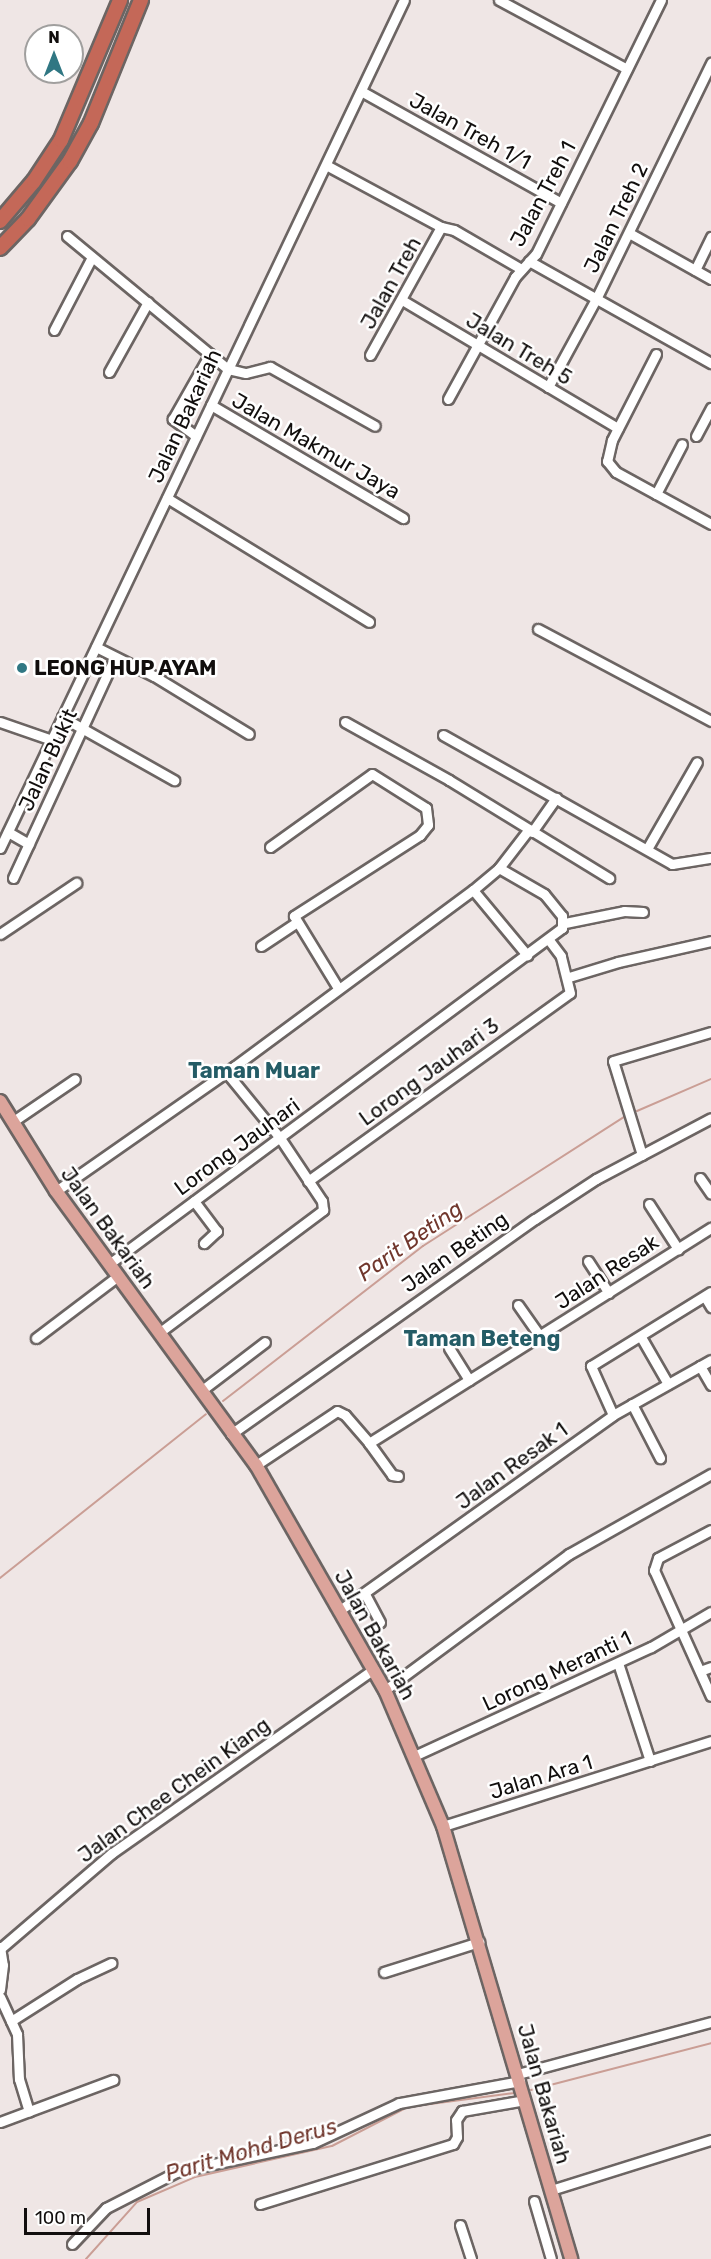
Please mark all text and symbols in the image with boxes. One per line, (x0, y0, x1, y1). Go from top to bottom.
north arrow (24, 24, 84, 84)
text: N (48, 28, 60, 47)
street label: Jalan Treh 1/1 (405, 87, 535, 175)
street label: Jalan Treh 1 (505, 137, 581, 251)
street label: Jalan Treh 2 (578, 159, 654, 277)
street label: Jalan Treh (355, 232, 427, 334)
street label: Jalan Treh 5 (461, 307, 577, 391)
street label: Jalan Bakariah (143, 345, 227, 487)
street label: Jalan Makmur Jaya (227, 388, 405, 504)
place label: LEONG HUP AYAM (34, 655, 217, 681)
marker: LEONG HUP AYAM (15, 661, 29, 675)
street label: Jalan Bukit (13, 705, 83, 815)
street label: Lorong Jauhari 3 (354, 1013, 504, 1131)
district label: Taman Muar (188, 1058, 320, 1084)
street label: Lorong Jauhari (169, 1093, 305, 1201)
street label: Jalan Bakariah (55, 1162, 161, 1294)
water label: Parit Beting (353, 1195, 467, 1287)
street label: Jalan Beting (397, 1206, 513, 1298)
street label: Jalan Resak (551, 1229, 663, 1315)
district label: Taman Beteng (404, 1326, 560, 1352)
street label: Jalan Resak 1 (451, 1417, 573, 1515)
street label: Jalan Bakariah (329, 1566, 421, 1704)
street label: Lorong Meranti 1 (478, 1625, 636, 1717)
street label: Jalan Chee Chein Kiang (73, 1712, 275, 1868)
street label: Jalan Ara 1 (486, 1749, 596, 1805)
street label: Jalan Bakariah (512, 2021, 576, 2167)
water label: Parit Mohd Derus (162, 2113, 340, 2187)
scale bar (27, 2196, 153, 2234)
text: 100 m (35, 2207, 86, 2229)

